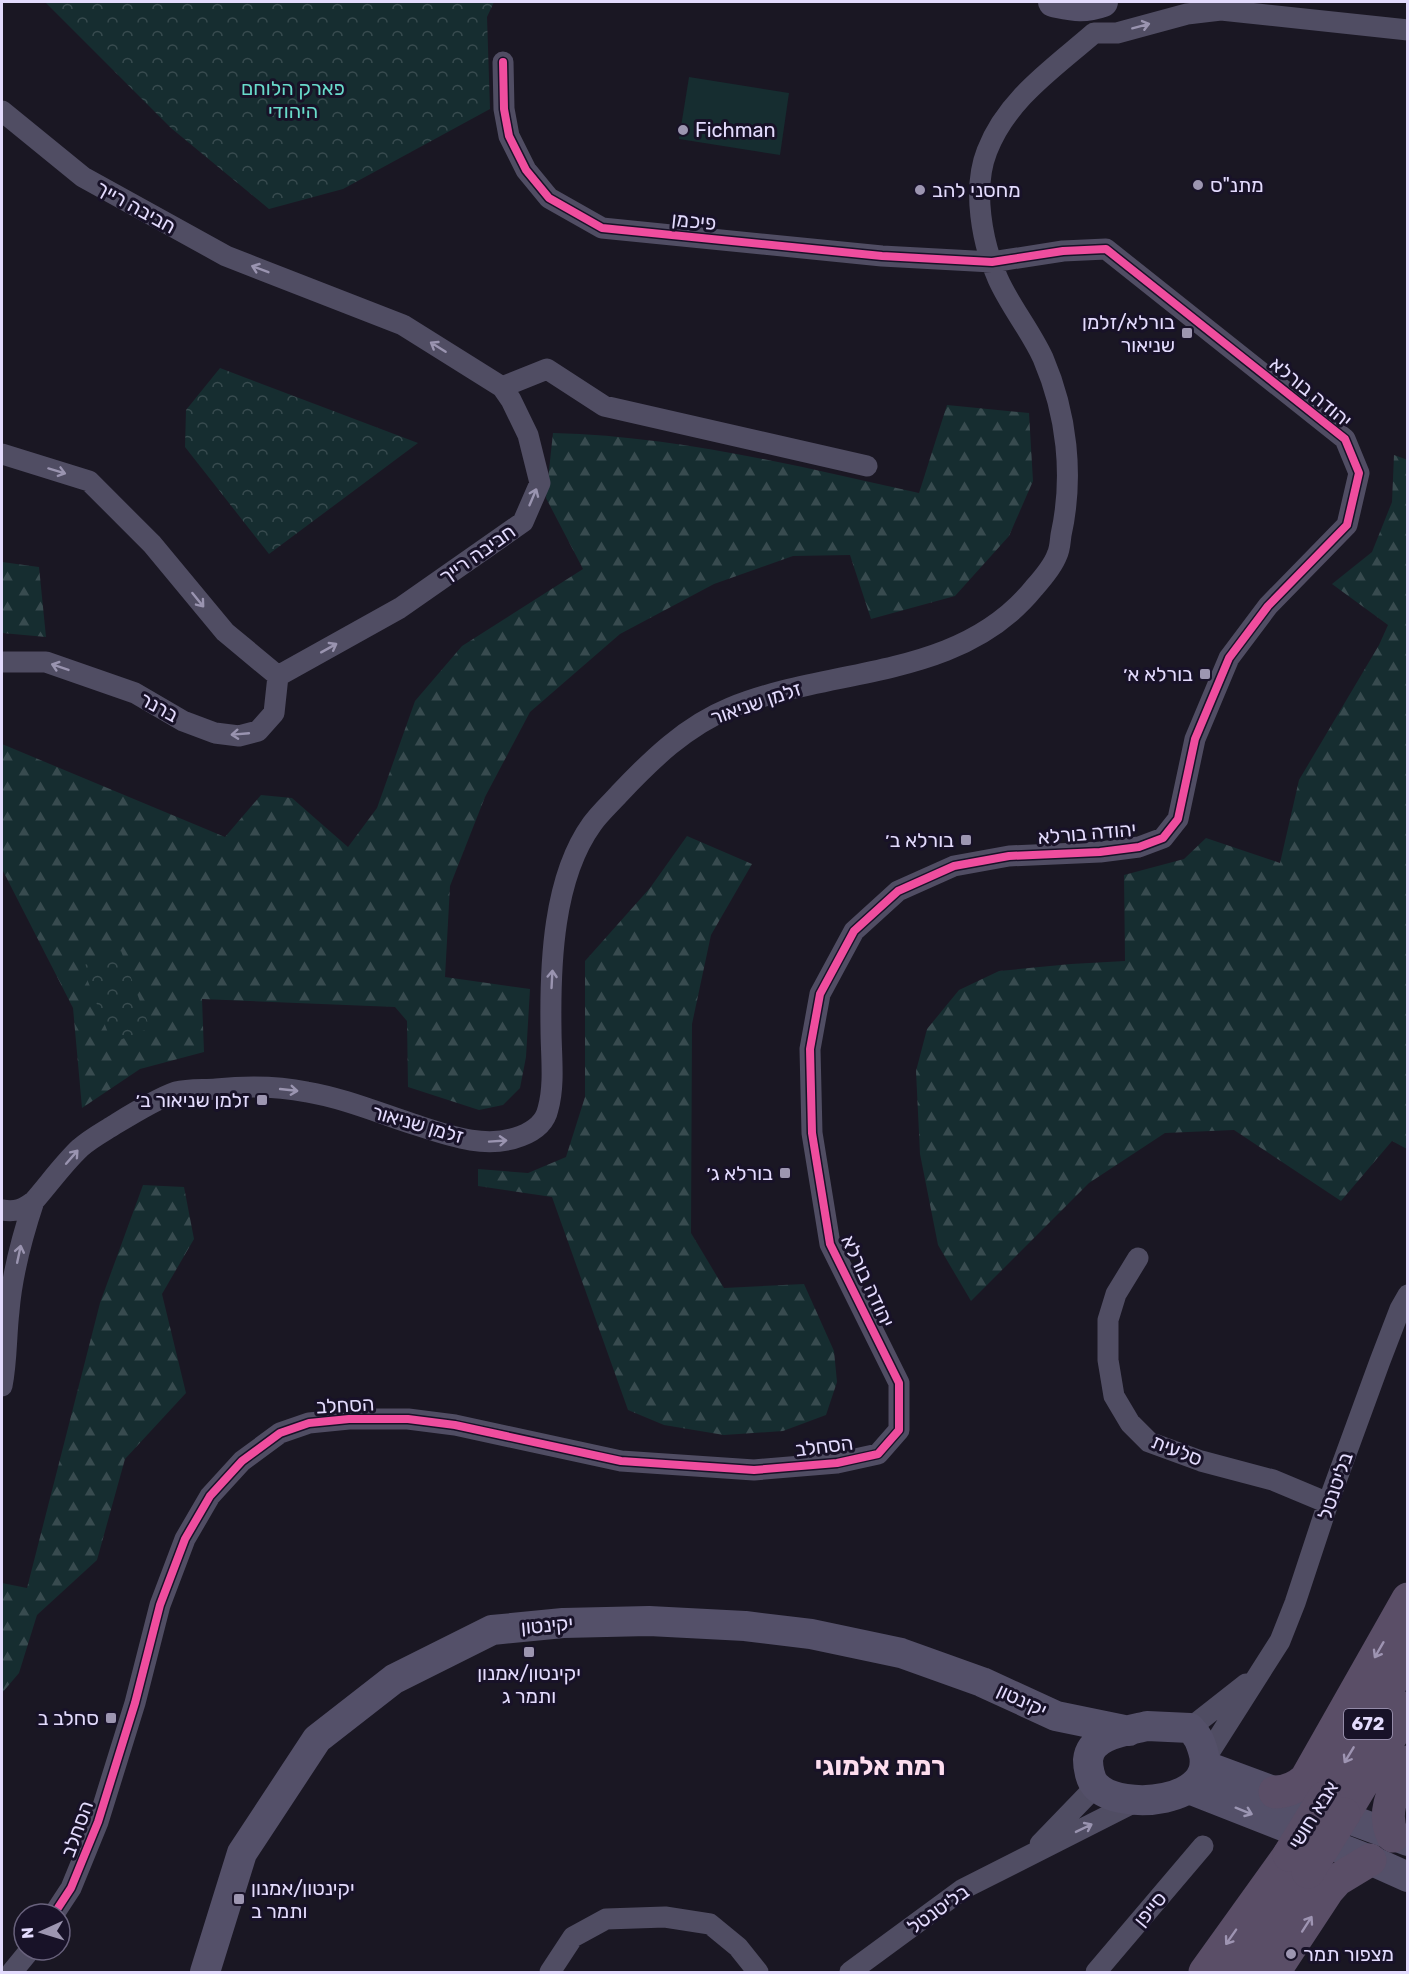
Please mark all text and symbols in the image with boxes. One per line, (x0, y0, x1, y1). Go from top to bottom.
one-way arrow (1131, 20, 1150, 32)
park label: פארק הלוחם היהודי (241, 76, 345, 123)
place label: Fichman (695, 118, 776, 142)
marker: Fichman (676, 123, 690, 137)
place label: מתנ"ס (1210, 173, 1264, 197)
street label: חביבה רייך (92, 175, 180, 239)
place label: מחסני להב (932, 178, 1021, 202)
marker: מתנ"ס (1191, 178, 1205, 192)
marker: מחסני להב (913, 183, 927, 197)
street label: פיכמן (671, 207, 717, 235)
one-way arrow (251, 263, 270, 274)
place label: בורלא/זלמן שניאור (1082, 310, 1175, 357)
marker: בורלא/זלמן שניאור (1180, 326, 1194, 340)
one-way arrow (430, 340, 447, 352)
street label: יהודה בורלא (1265, 352, 1357, 432)
one-way arrow (47, 466, 66, 477)
one-way arrow (529, 488, 540, 506)
street label: חביבה רייך (434, 519, 520, 589)
one-way arrow (192, 592, 205, 608)
one-way arrow (320, 642, 337, 654)
one-way arrow (51, 660, 70, 671)
place label: בורלא א׳ (1123, 662, 1193, 686)
marker: בורלא א׳ (1198, 667, 1212, 681)
street label: זלמן שניאור (707, 676, 805, 730)
street label: ברנר (136, 687, 182, 727)
one-way arrow (231, 729, 250, 740)
street label: יהודה בורלא (1037, 817, 1137, 849)
place label: בורלא ב׳ (885, 828, 954, 852)
marker: בורלא ב׳ (959, 833, 973, 847)
one-way arrow (547, 970, 558, 990)
one-way arrow (279, 1085, 299, 1096)
place label: זלמן שניאור ב׳ (136, 1088, 250, 1112)
marker: זלמן שניאור ב׳ (255, 1093, 269, 1107)
street label: זלמן שניאור (369, 1099, 467, 1149)
one-way arrow (487, 1135, 507, 1146)
one-way arrow (65, 1150, 79, 1165)
place label: בורלא ג׳ (706, 1161, 773, 1185)
marker: בורלא ג׳ (778, 1166, 792, 1180)
street label: יהודה בורלא (836, 1231, 900, 1331)
one-way arrow (14, 1245, 25, 1265)
street label: הסחלב (315, 1391, 375, 1419)
street label: סלעית (1148, 1429, 1206, 1471)
street label: הסחלב (794, 1431, 854, 1461)
street label: בליטנטל (1312, 1449, 1358, 1523)
street label: יקינטון (520, 1611, 574, 1639)
one-way arrow (1373, 1641, 1385, 1658)
marker: יקינטון/אמנון ותמר ג (522, 1645, 536, 1659)
place label: יקינטון/אמנון ותמר ג (477, 1661, 581, 1708)
street label: יקינטון (993, 1678, 1051, 1722)
place label: סחלב ב (38, 1706, 99, 1730)
road number: 672 (1344, 1709, 1392, 1739)
marker: סחלב ב (104, 1711, 118, 1725)
one-way arrow (1343, 1746, 1355, 1763)
district label: רמת אלמוגי (815, 1751, 945, 1782)
street label: אבא חושי (1283, 1777, 1343, 1853)
street label: הסחלב (56, 1797, 98, 1861)
one-way arrow (1234, 1806, 1252, 1817)
one-way arrow (1075, 1821, 1093, 1833)
place label: יקינטון/אמנון ותמר ב (251, 1876, 355, 1923)
street label: בליטנטל (903, 1879, 974, 1939)
street label: סייפן (1128, 1887, 1172, 1931)
marker: יקינטון/אמנון ותמר ב (232, 1892, 246, 1906)
north arrow (12, 1902, 72, 1962)
one-way arrow (1301, 1916, 1313, 1933)
text: N (18, 1927, 37, 1939)
one-way arrow (1225, 1929, 1237, 1945)
place label: מצפור תמר (1303, 1942, 1394, 1966)
marker: מצפור תמר (1284, 1947, 1298, 1961)

